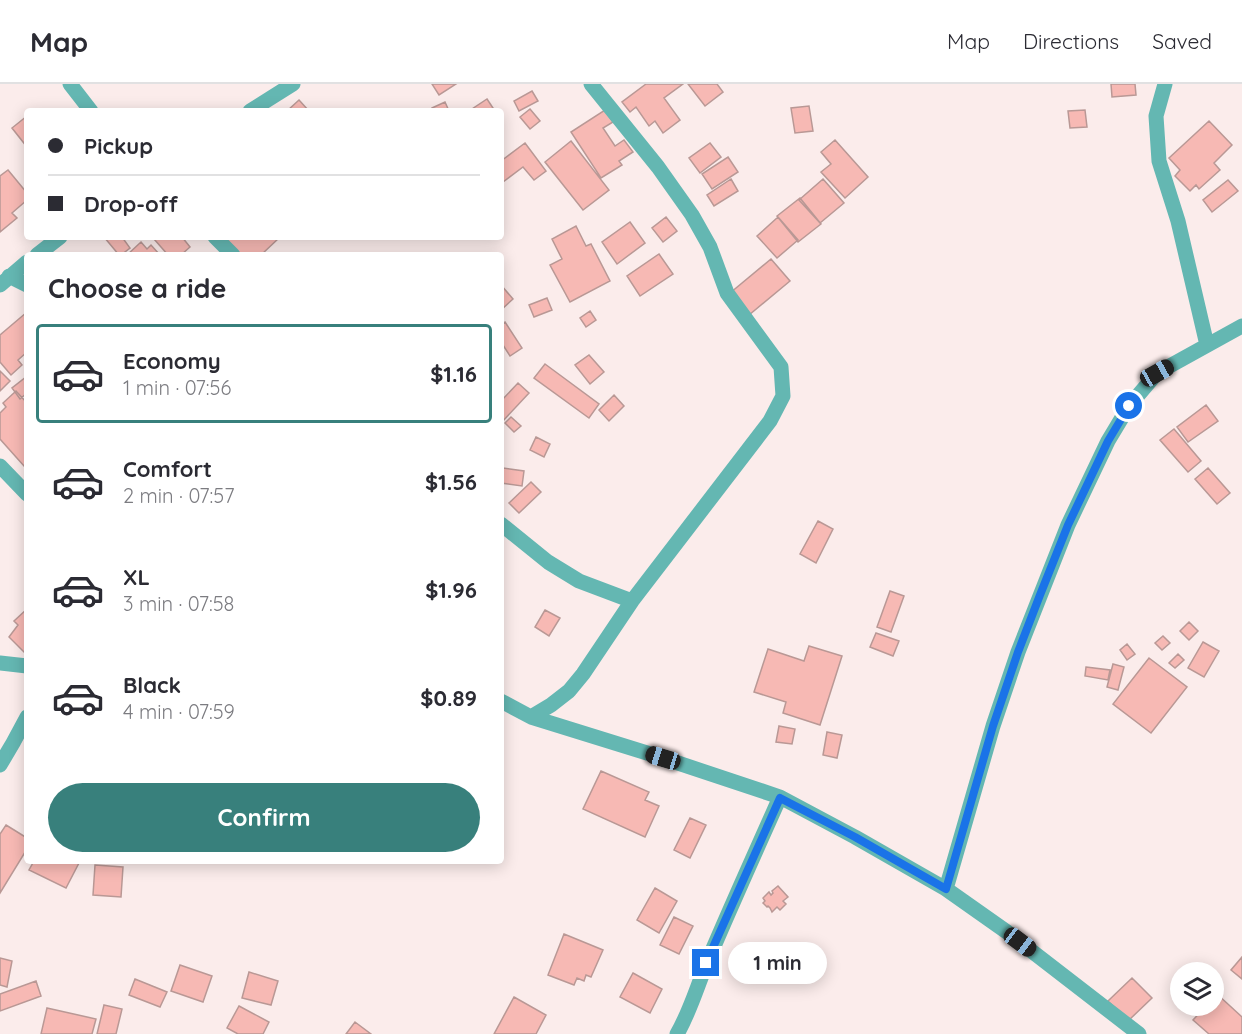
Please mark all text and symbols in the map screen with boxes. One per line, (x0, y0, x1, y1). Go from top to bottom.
text: Map (30, 24, 88, 59)
text: Map (947, 28, 990, 54)
text: Directions (1023, 28, 1119, 54)
text: Saved (1152, 28, 1212, 54)
text: Pickup (84, 132, 153, 160)
text: Drop-off (84, 190, 178, 218)
text: Choose a ride (48, 271, 226, 305)
icon: car (51, 347, 105, 401)
text: Economy (123, 347, 221, 375)
car (1137, 356, 1177, 390)
text: $1.16 (430, 360, 477, 388)
text: 1 min · 07:56 (123, 375, 231, 400)
route start (1115, 392, 1142, 419)
icon: car (51, 455, 105, 509)
text: Comfort (123, 455, 212, 483)
text: $1.56 (425, 468, 477, 496)
text: 2 min · 07:57 (123, 483, 234, 508)
icon: car (51, 563, 105, 617)
text: XL (123, 563, 150, 591)
text: $1.96 (425, 576, 477, 604)
text: 3 min · 07:58 (123, 591, 234, 616)
icon: car (51, 671, 105, 725)
text: Black (123, 671, 181, 699)
text: $0.89 (420, 684, 477, 712)
text: 4 min · 07:59 (123, 699, 235, 724)
car (643, 744, 683, 772)
button: Confirm (48, 783, 480, 852)
car (1000, 924, 1040, 960)
callout: 1 min (727, 942, 826, 984)
route end (692, 949, 719, 976)
text: 1 min (753, 950, 802, 975)
map controls (1170, 962, 1224, 1016)
button: layers (1170, 962, 1224, 1016)

